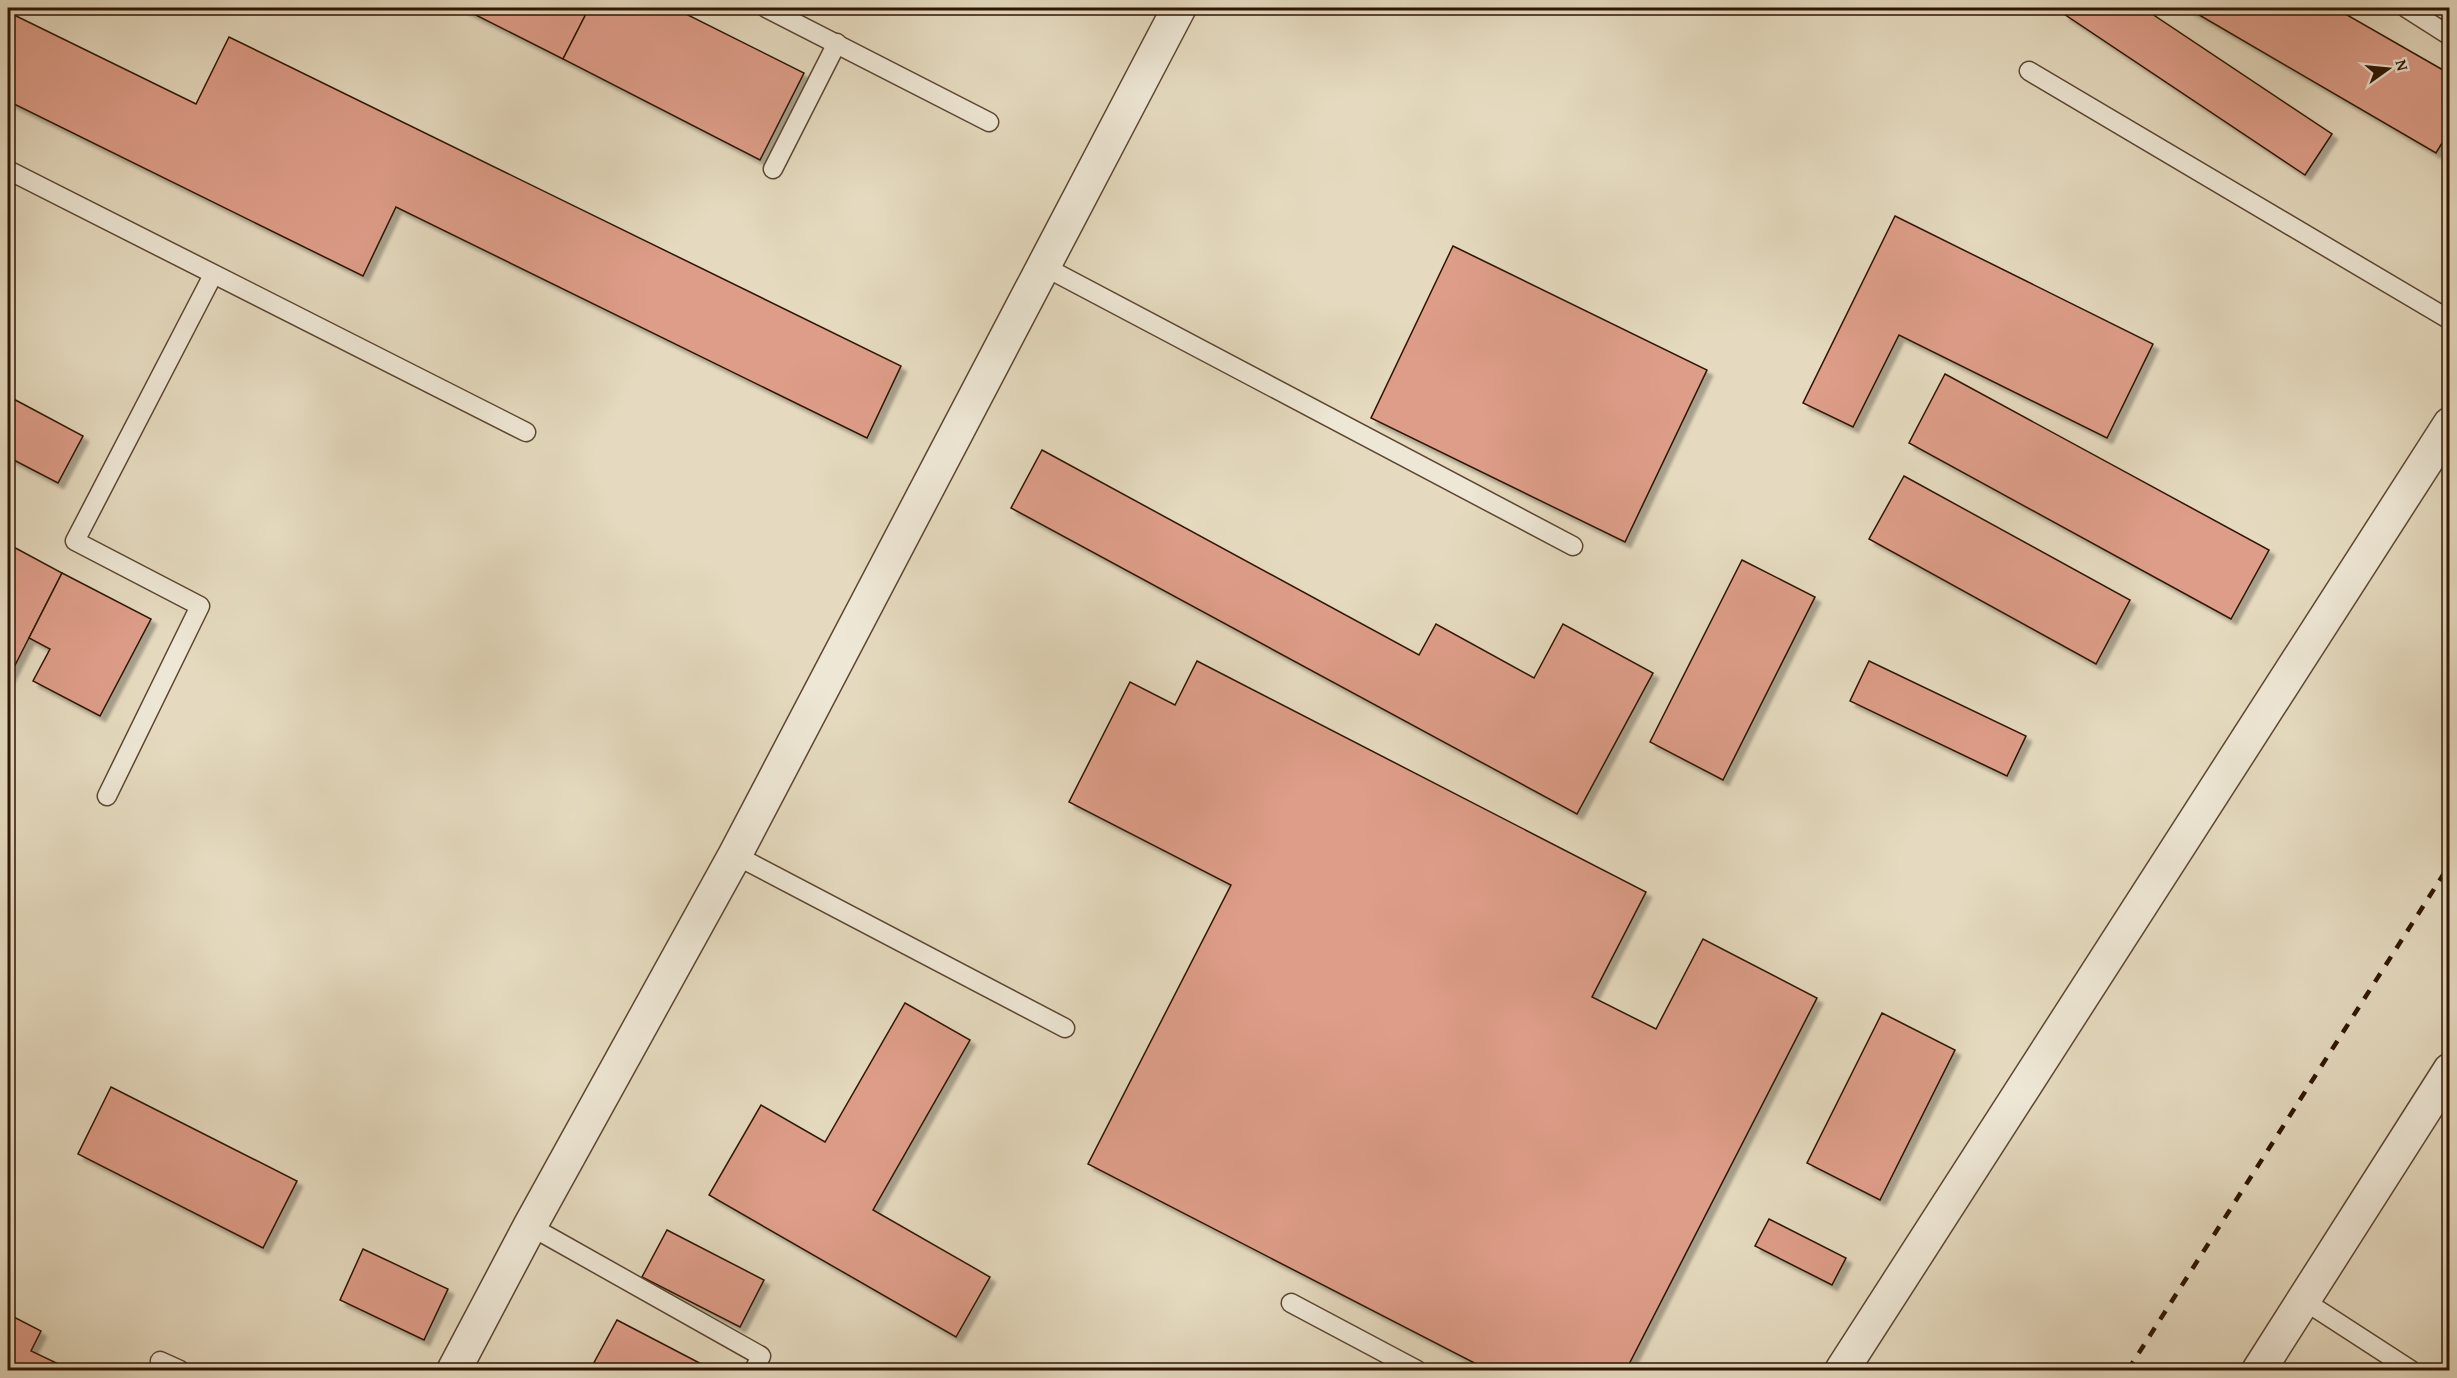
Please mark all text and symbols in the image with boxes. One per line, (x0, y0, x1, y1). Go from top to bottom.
north arrow (2358, 39, 2418, 99)
text: N (2390, 57, 2416, 74)

